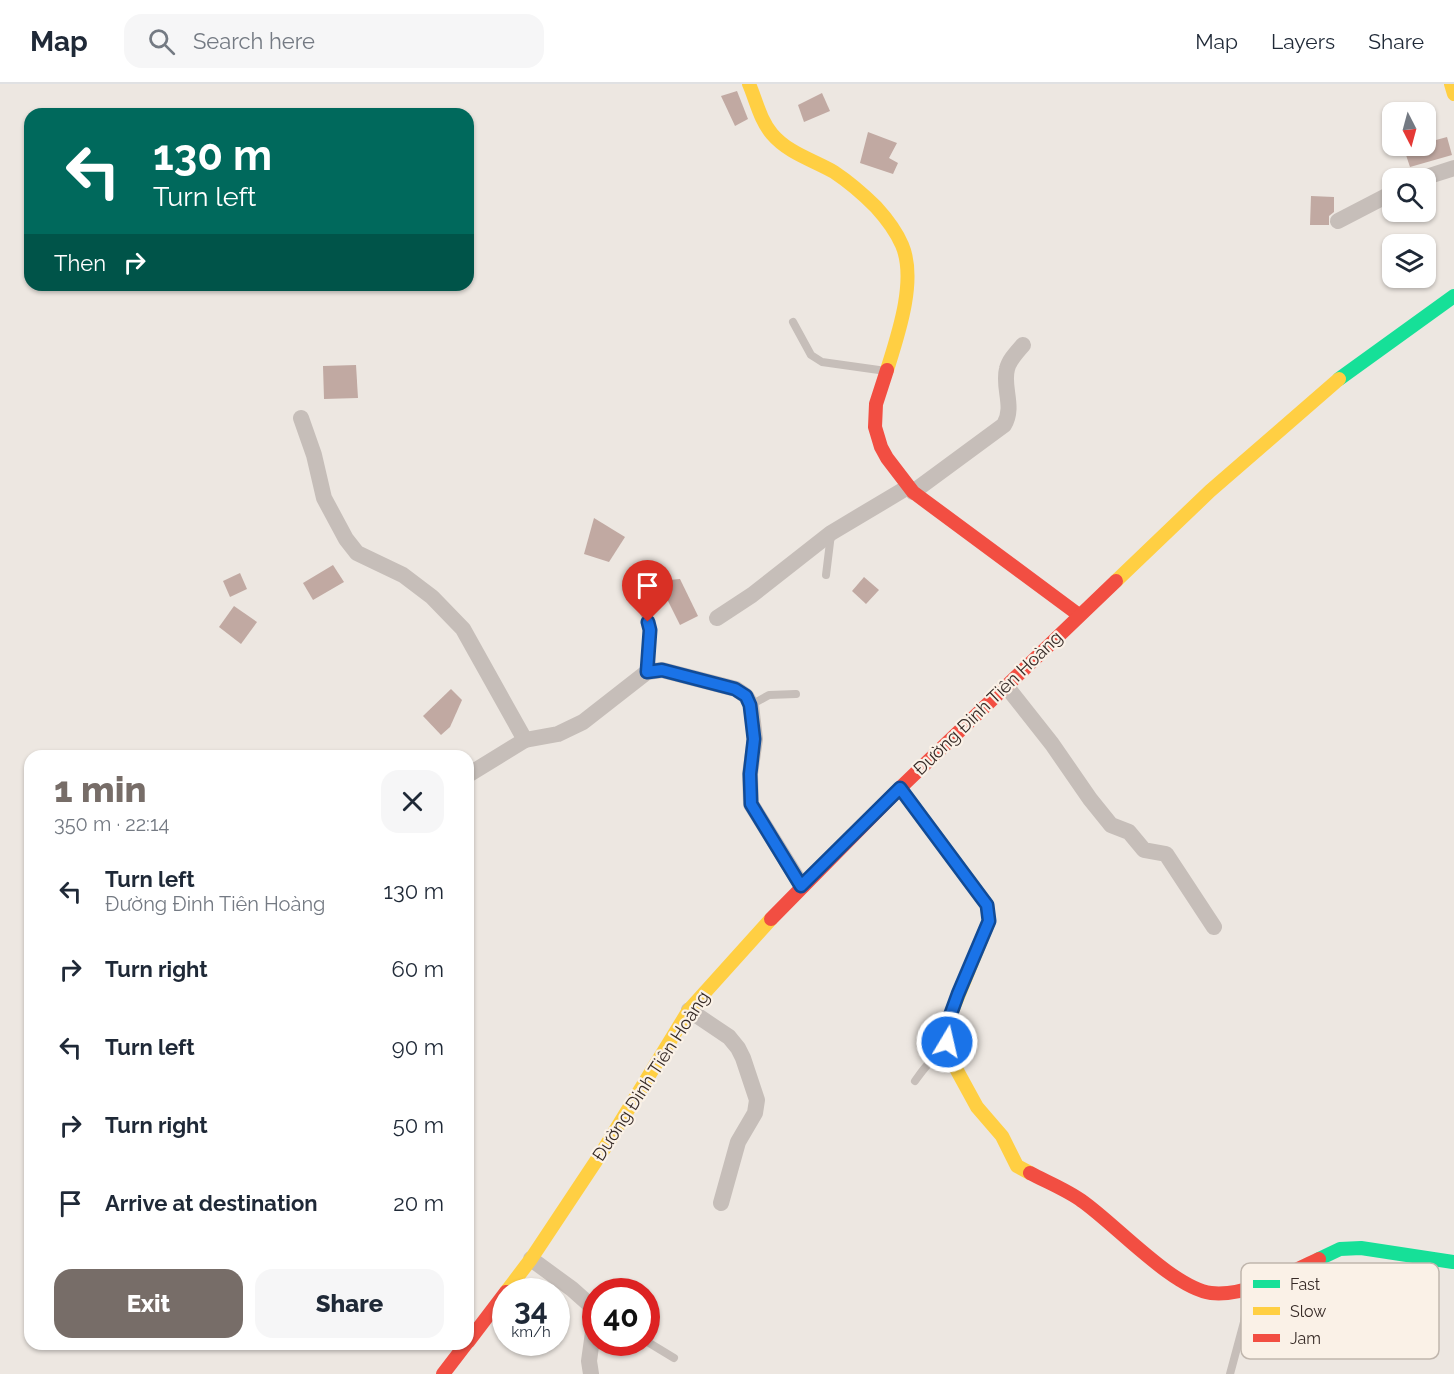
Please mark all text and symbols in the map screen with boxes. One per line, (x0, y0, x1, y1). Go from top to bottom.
search box (124, 14, 544, 68)
text: Map (30, 25, 88, 58)
icon: search (145, 25, 178, 58)
text: Search here (193, 28, 315, 54)
text: Map (1195, 29, 1238, 54)
text: Layers (1271, 29, 1335, 54)
text: Share (1368, 29, 1424, 54)
north arrow (1382, 102, 1436, 156)
map controls (1382, 102, 1436, 288)
text: 130 m (153, 131, 272, 180)
icon: left (54, 132, 132, 210)
button: search (1382, 168, 1436, 222)
text: Turn left (153, 181, 256, 212)
button: layers (1382, 234, 1436, 288)
icon: right (118, 246, 151, 279)
text: Then (54, 250, 106, 276)
pin (622, 560, 673, 622)
icon: arrive (631, 569, 664, 602)
street label: Đường Đinh Tiên Hoàng (909, 626, 1066, 779)
text: 1 min (54, 768, 146, 810)
button: close (381, 770, 444, 833)
text: 350 m · 22:14 (54, 812, 169, 836)
text: Turn left (105, 866, 195, 892)
icon: left (54, 875, 87, 908)
text: 130 m (384, 878, 444, 904)
text: Đường Đinh Tiên Hoàng (105, 892, 325, 916)
icon: right (54, 953, 87, 986)
text: Turn right (105, 956, 208, 982)
text: 60 m (391, 956, 444, 982)
street label: Đường Đinh Tiên Hoàng (588, 987, 713, 1165)
position arrow (915, 1010, 979, 1074)
icon: left (54, 1031, 87, 1064)
text: Turn left (105, 1034, 195, 1060)
text: 90 m (392, 1034, 444, 1060)
icon: right (54, 1109, 87, 1142)
text: Turn right (105, 1112, 208, 1138)
text: 50 m (393, 1112, 444, 1138)
icon: arrive (54, 1187, 87, 1220)
text: Arrive at destination (105, 1190, 318, 1216)
text: 20 m (393, 1190, 444, 1216)
legend (1241, 1263, 1439, 1359)
button: Exit (54, 1269, 243, 1338)
button: Share (255, 1269, 444, 1338)
text: Fast (1290, 1275, 1321, 1294)
speed limit sign: 40 (582, 1278, 660, 1356)
text: 34 (514, 1292, 548, 1327)
text: Slow (1290, 1302, 1326, 1321)
text: km/h (511, 1323, 551, 1341)
text: Jam (1290, 1329, 1321, 1348)

